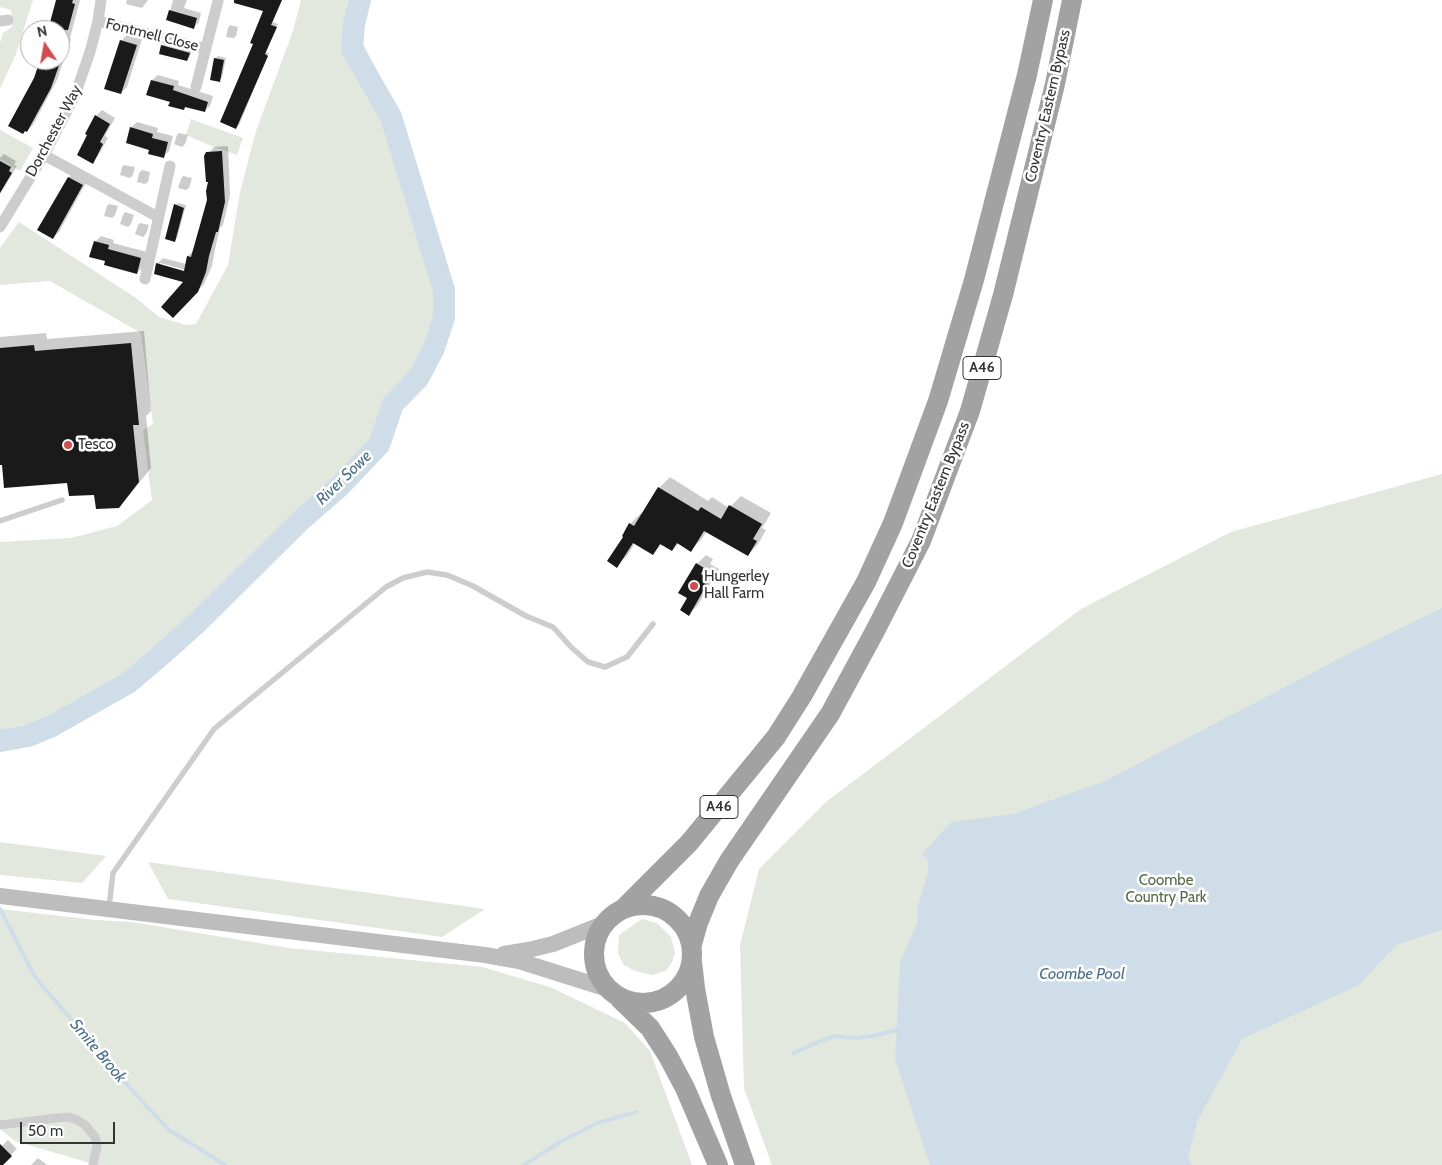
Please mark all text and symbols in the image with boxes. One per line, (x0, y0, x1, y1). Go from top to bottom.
street label: Fontmell Close (104, 15, 200, 55)
north arrow (20, 20, 70, 70)
text: N (35, 21, 49, 41)
street label: Coventry Eastern Bypass (1022, 28, 1074, 184)
street label: Dorchester Way (22, 82, 86, 180)
road number: A46 (963, 356, 1001, 379)
street label: Coventry Eastern Bypass (898, 419, 974, 571)
place label: Tesco (78, 436, 114, 454)
marker: Tesco (62, 439, 74, 451)
water label: River Sowe (312, 447, 376, 509)
place label: Hungerley Hall Farm (704, 568, 769, 603)
marker: Hungerley Hall Farm (688, 580, 700, 592)
road number: A46 (700, 796, 738, 819)
park label: Coombe Country Park (1125, 872, 1207, 907)
water label: Coombe Pool (1039, 964, 1125, 984)
water label: Smite Brook (66, 1015, 130, 1087)
scale bar (22, 1112, 118, 1144)
text: 50 m (28, 1122, 63, 1140)

